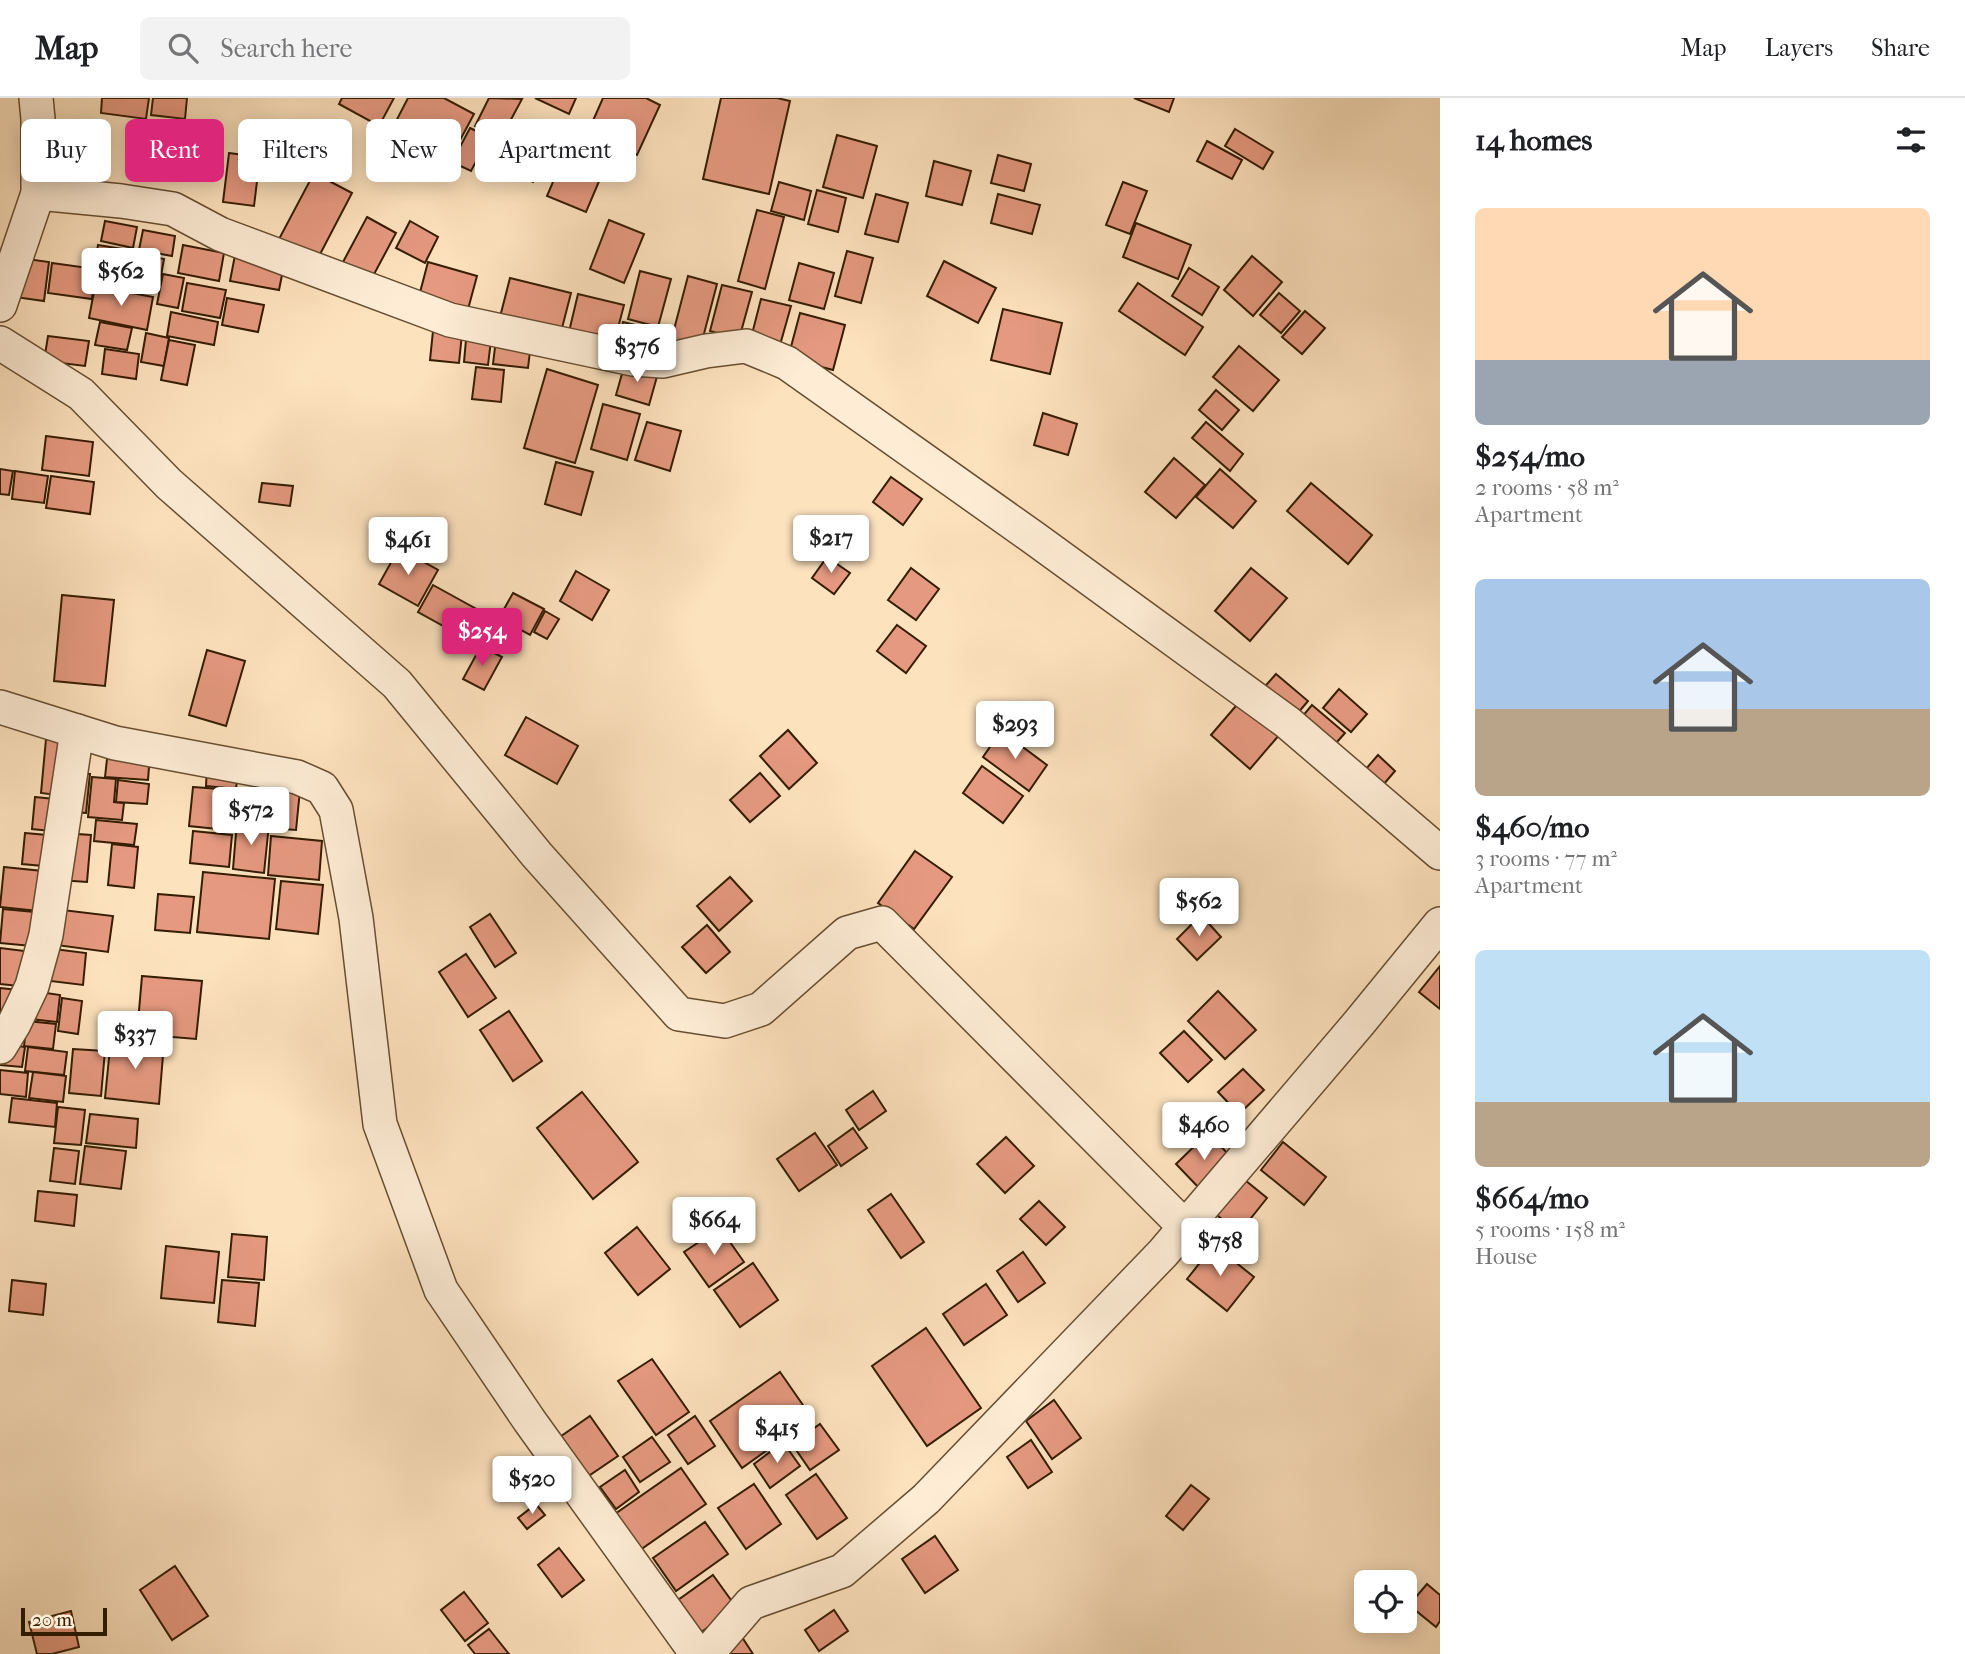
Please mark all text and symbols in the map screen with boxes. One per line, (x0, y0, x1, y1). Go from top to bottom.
search box (140, 17, 630, 80)
text: Map (35, 29, 98, 68)
icon: search (164, 29, 202, 67)
text: Search here (220, 33, 352, 64)
text: Map (1681, 34, 1727, 62)
text: Layers (1765, 34, 1833, 62)
text: Share (1871, 34, 1930, 62)
chip: Buy (21, 119, 111, 182)
chip: Rent (125, 119, 224, 182)
chip: Filters (238, 119, 352, 182)
chip: New (366, 119, 461, 182)
chip: Apartment (475, 119, 636, 182)
icon: filters (1892, 121, 1930, 159)
text: 14 homes (1475, 123, 1592, 158)
pin: $562 (80, 248, 162, 308)
icon: home (1640, 253, 1766, 379)
text: $562 (98, 257, 144, 284)
pin: $376 (596, 324, 678, 384)
text: $376 (614, 333, 660, 360)
text: $254/mo (1475, 439, 1585, 474)
text: 2 rooms · 58 m² (1475, 474, 1619, 501)
text: Apartment (1475, 501, 1583, 528)
pin: $217 (790, 516, 872, 575)
pin: $461 (367, 518, 449, 577)
text: $217 (809, 524, 853, 551)
text: $461 (385, 526, 431, 553)
pin: $254 (441, 608, 523, 668)
text: $254 (458, 617, 506, 644)
icon: home (1640, 624, 1766, 750)
pin: $293 (974, 702, 1056, 761)
text: $293 (992, 710, 1038, 737)
pin: $572 (210, 788, 292, 847)
text: $572 (228, 796, 274, 823)
text: $460/mo (1475, 810, 1589, 845)
text: 3 rooms · 77 m² (1475, 845, 1617, 872)
text: Apartment (1475, 872, 1583, 899)
pin: $562 (1158, 878, 1240, 938)
text: $562 (1176, 887, 1222, 914)
icon: home (1640, 995, 1766, 1121)
pin: $337 (94, 1012, 176, 1071)
text: $337 (114, 1020, 156, 1047)
pin: $460 (1163, 1102, 1245, 1162)
text: $460 (1178, 1111, 1230, 1138)
text: $664/mo (1475, 1181, 1589, 1216)
pin: $664 (673, 1198, 755, 1257)
text: $664 (688, 1206, 740, 1233)
text: 5 rooms · 158 m² (1475, 1216, 1625, 1243)
pin: $758 (1179, 1218, 1261, 1278)
text: $758 (1197, 1227, 1243, 1254)
text: House (1475, 1243, 1537, 1270)
pin: $415 (736, 1406, 818, 1465)
text: $415 (755, 1414, 799, 1441)
pin: $520 (491, 1456, 573, 1516)
text: $520 (508, 1465, 556, 1492)
map controls (1354, 1570, 1417, 1633)
button: locate (1354, 1570, 1417, 1633)
scale bar (21, 1605, 107, 1637)
text: 20 m (32, 1609, 72, 1631)

